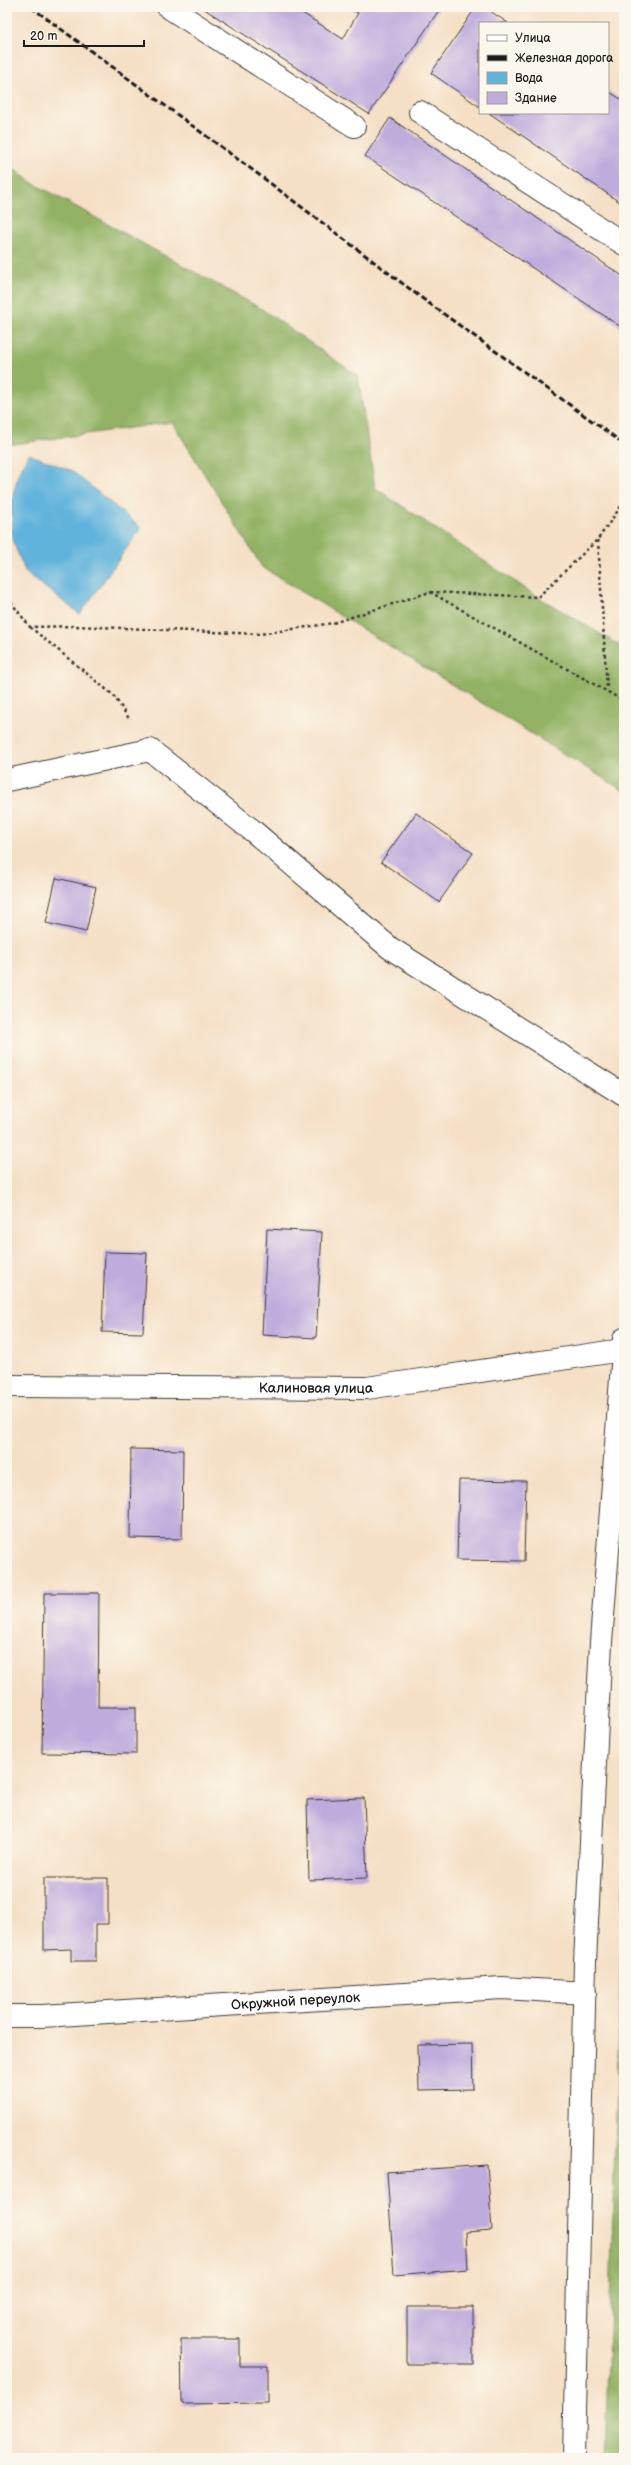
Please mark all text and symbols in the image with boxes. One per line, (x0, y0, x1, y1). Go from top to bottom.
scale bar (24, 22, 144, 48)
legend (479, 22, 609, 114)
text: 20 m (30, 29, 57, 44)
text: Улица (515, 31, 551, 46)
text: Железная дорога (515, 51, 613, 66)
text: Вода (515, 71, 543, 86)
text: Здание (515, 91, 557, 106)
street label: Калиновая улица (259, 1379, 375, 1397)
street label: Окружной переулок (230, 1988, 361, 2013)

